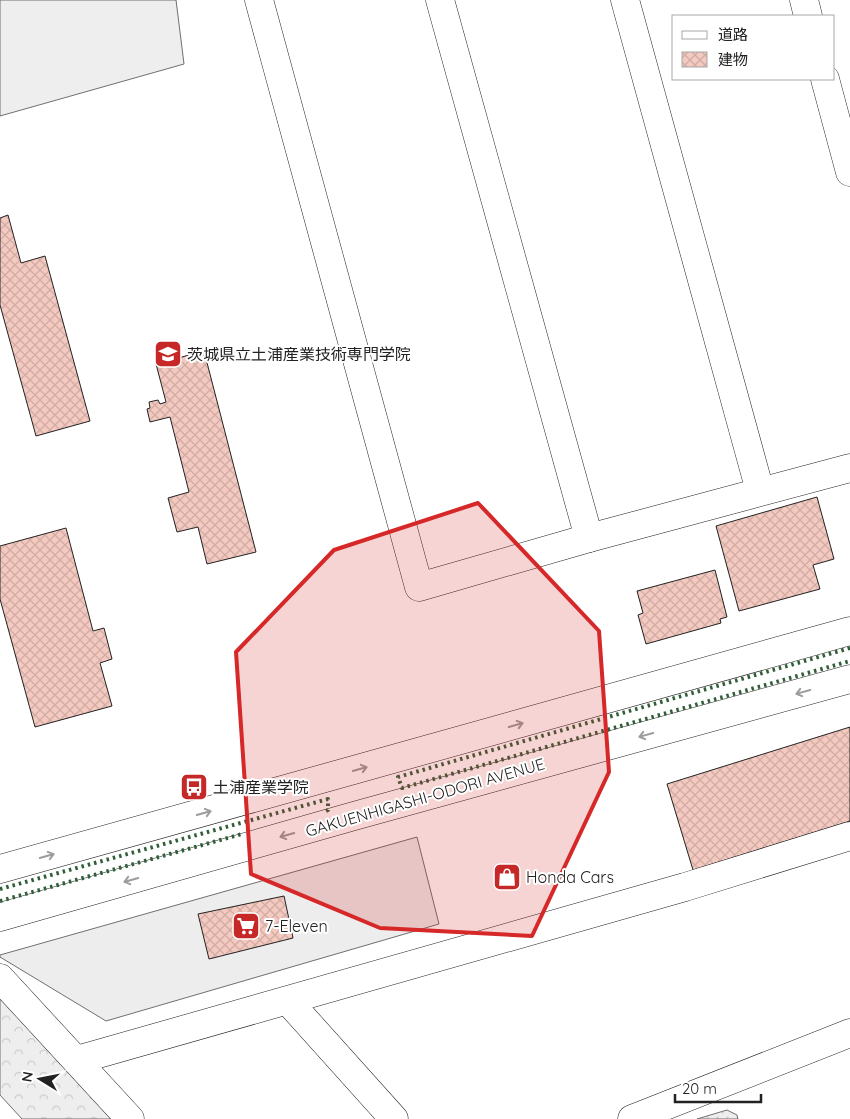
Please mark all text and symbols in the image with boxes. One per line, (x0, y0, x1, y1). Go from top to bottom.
legend (672, 15, 835, 80)
text: 道路 (718, 25, 748, 44)
text: 建物 (718, 50, 748, 69)
school or university icon: 茨城県立土浦産業技術専門学院 (153, 339, 183, 369)
place label: 茨城県立土浦産業技術専門学院 (187, 344, 411, 364)
one-way arrow (795, 688, 811, 697)
one-way arrow (508, 720, 524, 729)
one-way arrow (639, 731, 655, 741)
street label: GAKUENHIGASHI-ODORI AVENUE (303, 753, 547, 841)
one-way arrow (352, 764, 368, 773)
bus stop icon: 土浦産業学院 (179, 772, 209, 802)
place label: 土浦産業学院 (213, 777, 309, 797)
one-way arrow (195, 807, 211, 817)
one-way arrow (280, 831, 296, 840)
one-way arrow (39, 851, 55, 861)
shop icon: Honda Cars (492, 862, 522, 892)
place label: Honda Cars (526, 867, 614, 887)
one-way arrow (124, 875, 140, 885)
supermarket icon: 7-Eleven (231, 911, 261, 941)
place label: 7-Eleven (265, 916, 328, 936)
north arrow (15, 1054, 65, 1104)
text: N (17, 1070, 37, 1083)
scale bar (675, 1072, 761, 1104)
text: 20 m (682, 1079, 717, 1098)

